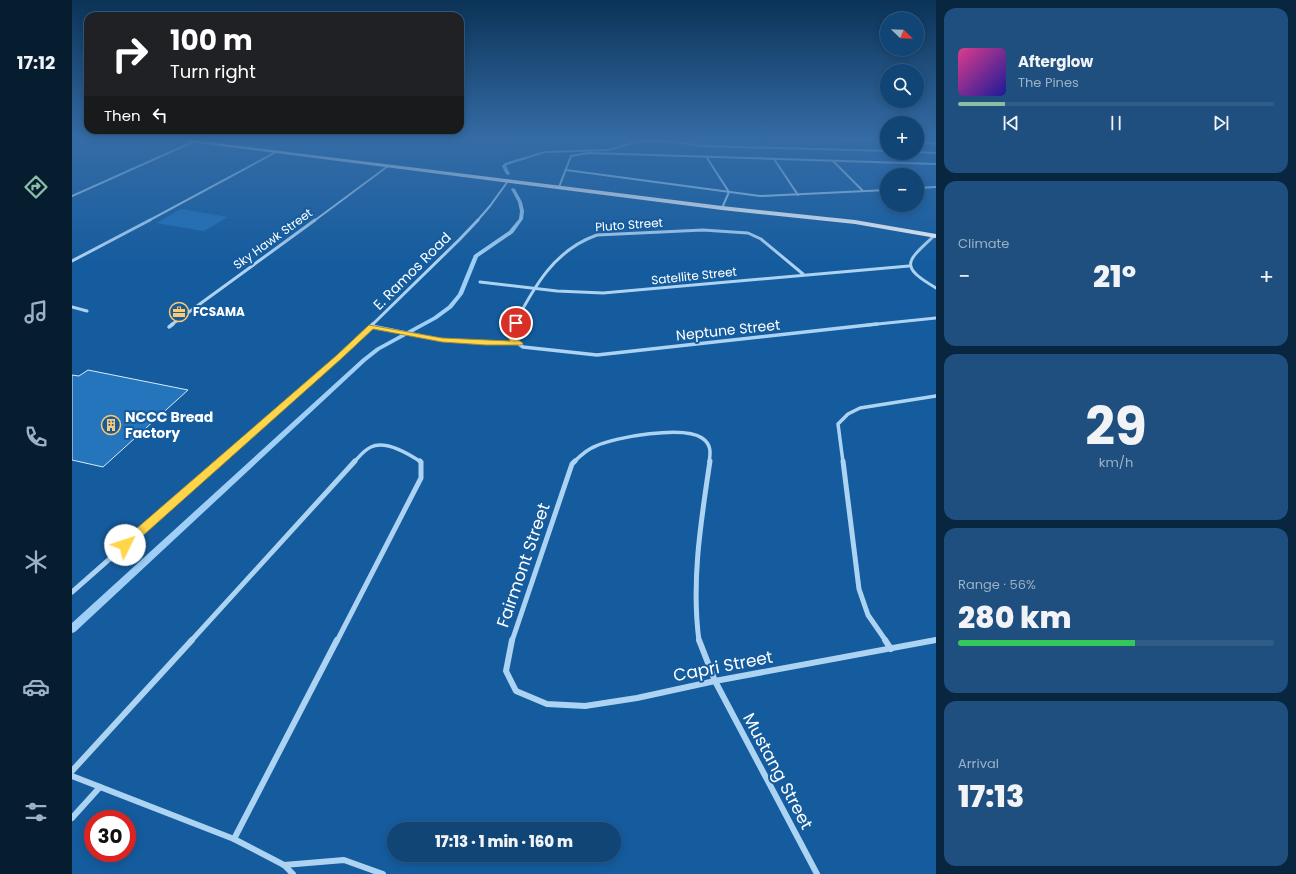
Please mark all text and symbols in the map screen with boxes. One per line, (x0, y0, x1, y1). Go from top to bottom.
north arrow (880, 12, 924, 56)
map controls (880, 12, 924, 212)
text: 100 m (170, 21, 253, 60)
icon: right (104, 28, 156, 80)
text: 17:12 (17, 50, 55, 75)
text: Afterglow (1018, 51, 1093, 72)
text: Turn right (170, 59, 256, 84)
button: search (880, 64, 924, 108)
text: The Pines (1018, 73, 1079, 92)
icon: left (149, 104, 171, 126)
text: Then (104, 105, 141, 126)
icon: previous (1000, 112, 1022, 134)
icon: pause (1105, 112, 1127, 134)
icon: next (1210, 112, 1232, 134)
button: + (880, 116, 924, 160)
button: − (880, 168, 924, 212)
icon: directions (22, 173, 50, 201)
street label: Sky Hawk Street (230, 204, 316, 273)
street label: Pluto Street (594, 214, 663, 235)
street label: E. Ramos Road (369, 228, 455, 314)
text: Climate (958, 234, 1009, 253)
text: 21° (1093, 255, 1136, 298)
text: − (958, 261, 970, 292)
text: + (1259, 261, 1274, 292)
street label: Satellite Street (650, 263, 738, 288)
icon: music (22, 298, 50, 326)
office icon: FCSAMA (168, 301, 190, 323)
place label: FCSAMA (193, 303, 245, 320)
pin (499, 306, 533, 340)
icon: arrive (505, 312, 527, 334)
street label: Neptune Street (675, 315, 781, 345)
text: 29 (1085, 390, 1147, 463)
place label: NCCC Bread Factory (125, 407, 213, 443)
building icon: NCCC Bread Factory (100, 414, 122, 436)
icon: phone (22, 423, 50, 451)
text: km/h (1099, 453, 1133, 472)
street label: Fairmont Street (490, 499, 556, 631)
position arrow (104, 524, 146, 566)
icon: climate (22, 548, 50, 576)
text: Range · 56% (958, 575, 1036, 594)
text: 280 km (958, 596, 1072, 639)
street label: Capri Street (671, 645, 775, 687)
icon: car (22, 673, 50, 701)
street label: Mustang Street (737, 709, 819, 833)
text: Arrival (958, 754, 999, 773)
text: 17:13 (958, 775, 1024, 818)
icon: filters (22, 798, 50, 826)
speed limit sign: 30 (84, 810, 136, 862)
text: 17:13 · 1 min · 160 m (435, 831, 573, 852)

